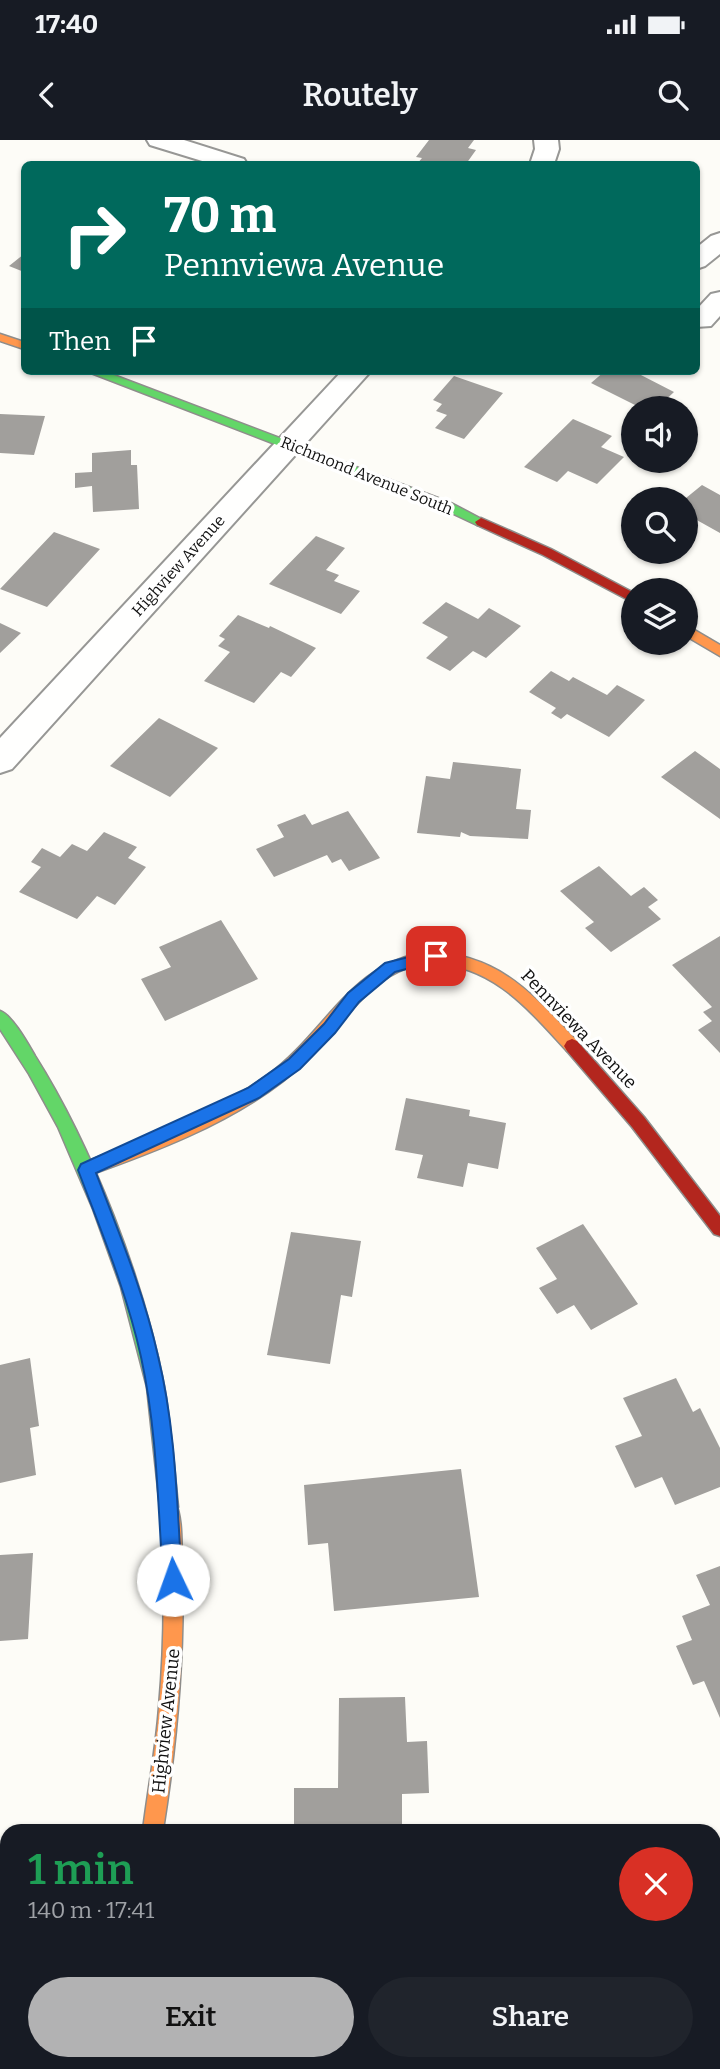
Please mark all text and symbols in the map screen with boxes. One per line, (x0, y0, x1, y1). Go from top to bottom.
text: 17:40 (35, 9, 98, 40)
icon: back (28, 76, 66, 114)
text: Routely (302, 76, 418, 114)
icon: search (654, 76, 692, 114)
text: 70 m (164, 186, 276, 245)
icon: right (49, 189, 140, 280)
text: Pennviewa Avenue (164, 246, 444, 284)
icon: arrive (125, 322, 163, 360)
text: Then (49, 326, 111, 357)
map controls (621, 396, 698, 655)
button: sound (621, 396, 698, 473)
street label: Richmond Avenue South (278, 432, 456, 519)
button: search (621, 487, 698, 564)
street label: Highview Avenue (128, 511, 229, 620)
button: layers (621, 578, 698, 655)
pin (406, 926, 466, 986)
icon: arrive (417, 937, 455, 975)
street label: Pennviewa Avenue (516, 965, 642, 1093)
position arrow (136, 1543, 210, 1617)
street label: Highview Avenue (147, 1647, 185, 1795)
text: 1 min (28, 1845, 134, 1895)
button: close (619, 1847, 693, 1921)
text: 140 m · 17:41 (28, 1896, 154, 1924)
button: Exit (28, 1977, 354, 2057)
button: Share (368, 1977, 693, 2057)

